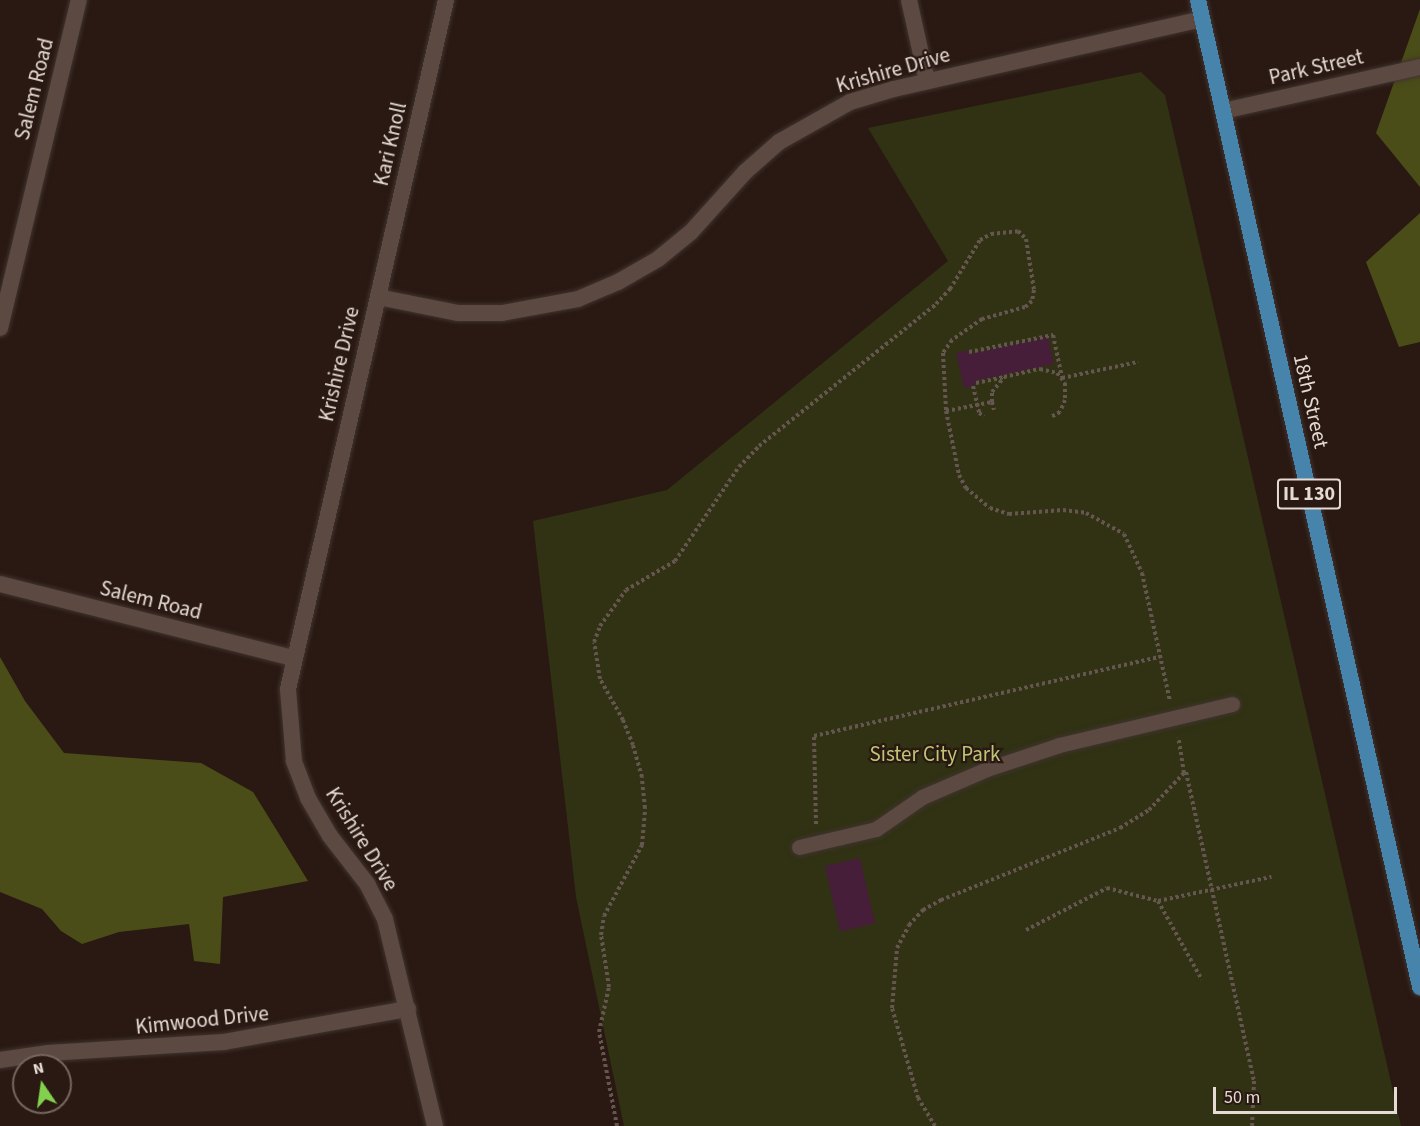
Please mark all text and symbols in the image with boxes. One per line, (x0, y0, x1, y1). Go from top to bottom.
street label: Salem Road (9, 35, 59, 143)
street label: Krishire Drive (833, 42, 953, 98)
street label: Park Street (1266, 44, 1366, 90)
street label: Kari Knoll (368, 100, 412, 188)
street label: Krishire Drive (314, 304, 364, 424)
street label: 18th Street (1288, 351, 1334, 451)
road number: IL 130 (1276, 477, 1342, 511)
street label: Salem Road (97, 575, 205, 625)
park label: Sister City Park (870, 741, 1000, 767)
street label: Krishire Drive (320, 783, 404, 895)
street label: Kimwood Drive (134, 1000, 270, 1040)
north arrow (12, 1054, 72, 1114)
text: N (31, 1056, 46, 1080)
scale bar (1216, 1075, 1400, 1113)
text: 50 m (1224, 1085, 1260, 1110)

